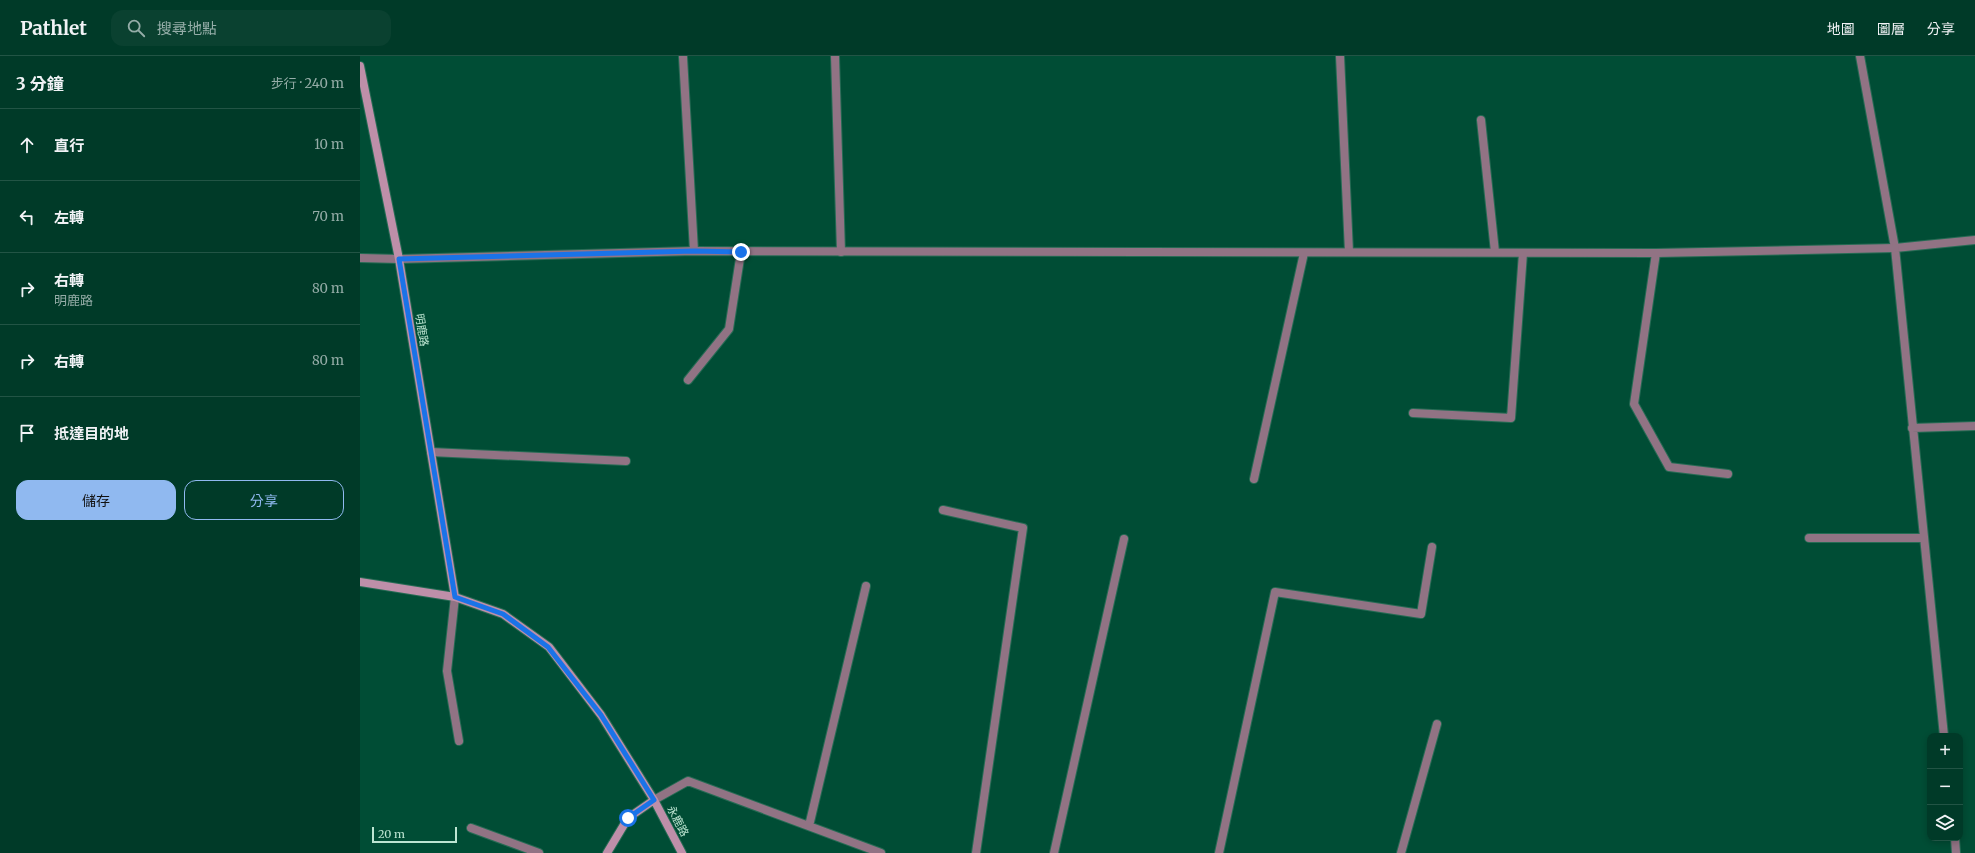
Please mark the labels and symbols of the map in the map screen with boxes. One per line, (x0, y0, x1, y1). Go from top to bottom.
route end (732, 243, 750, 261)
street label: 明鹿路 (413, 313, 431, 347)
street label: 永鹿路 (664, 803, 692, 839)
route start (619, 809, 637, 827)
scale bar (372, 825, 457, 844)

